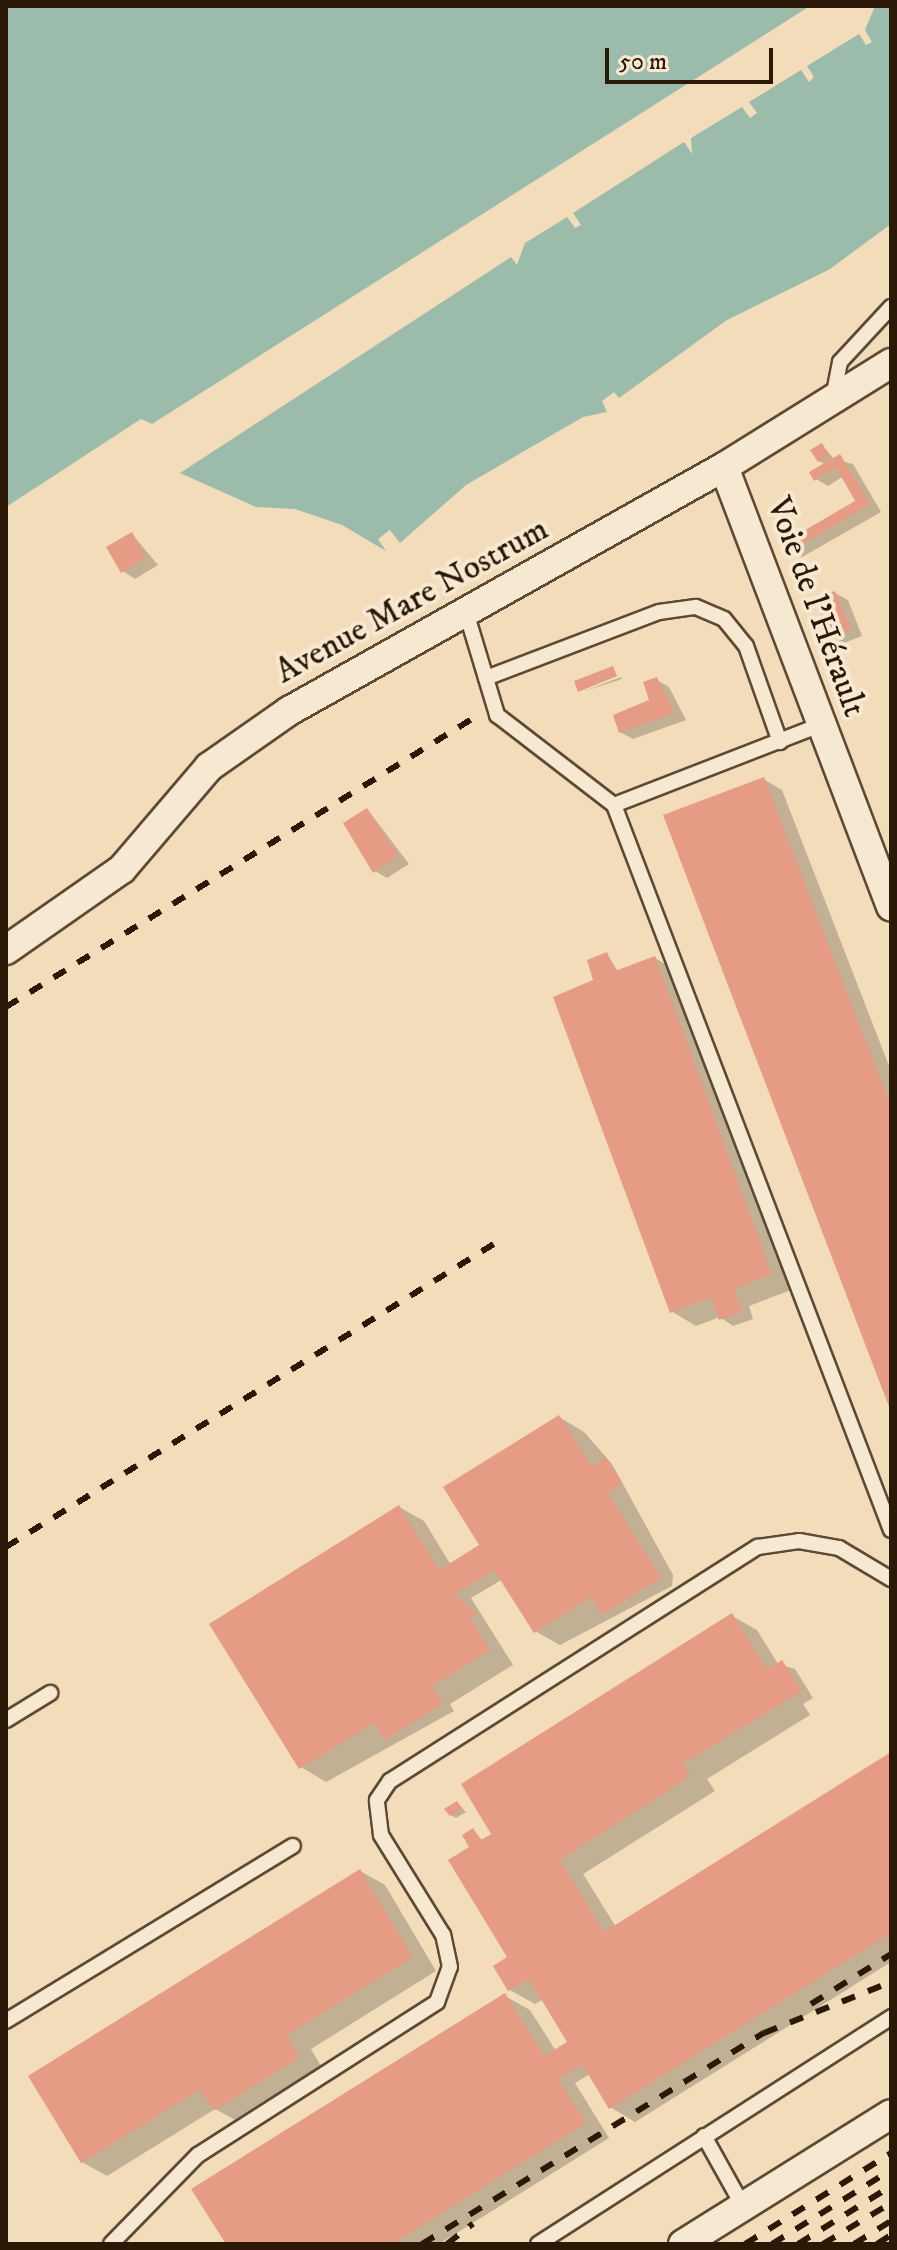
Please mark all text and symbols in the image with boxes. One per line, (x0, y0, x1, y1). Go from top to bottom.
scale bar (609, 32, 777, 82)
text: 50 m (619, 47, 667, 77)
street label: Voie de l'Hérault (757, 492, 875, 722)
street label: Avenue Mare Nostrum (269, 509, 555, 693)

